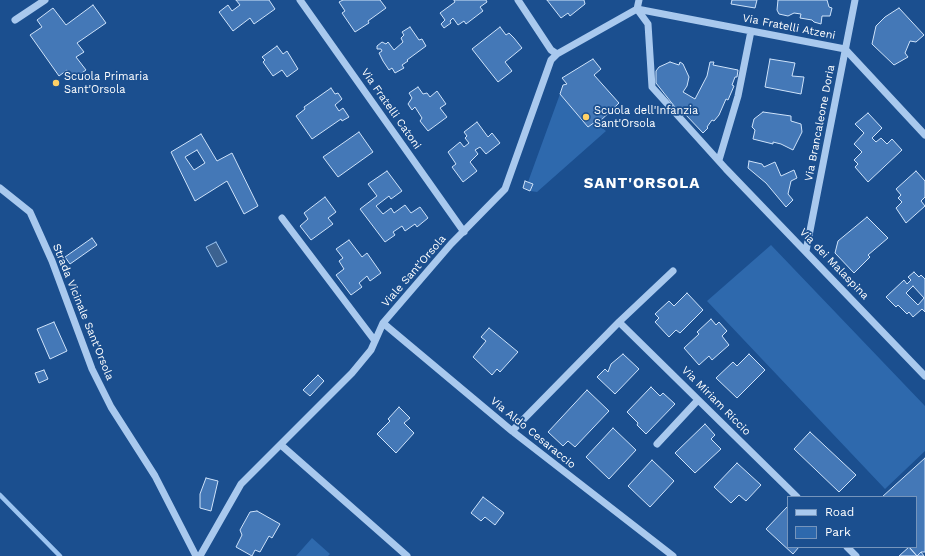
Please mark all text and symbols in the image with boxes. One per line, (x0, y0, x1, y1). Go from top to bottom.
street label: Via Fratelli Atzeni (741, 12, 837, 42)
street label: Via Brancaleone Doria (802, 64, 838, 182)
street label: Via Fratelli Catoni (358, 66, 424, 152)
place label: Scuola Primaria Sant'Orsola (64, 70, 148, 96)
marker: Scuola Primaria Sant'Orsola (51, 78, 61, 88)
place label: Scuola dell'Infanzia Sant'Orsola (594, 104, 698, 130)
marker: Scuola dell'Infanzia Sant'Orsola (581, 112, 591, 122)
district label: SANT'ORSOLA (584, 175, 700, 193)
street label: Via dei Malaspina (797, 226, 871, 302)
street label: Viale Sant'Orsola (379, 232, 449, 310)
street label: Strada Vicinale Sant'Orsola (49, 242, 117, 382)
street label: Via Miriam Riccio (679, 364, 753, 438)
street label: Via Aldo Cesaraccio (488, 394, 578, 472)
legend (787, 496, 917, 548)
text: Road (825, 505, 854, 519)
text: Park (825, 525, 851, 539)

